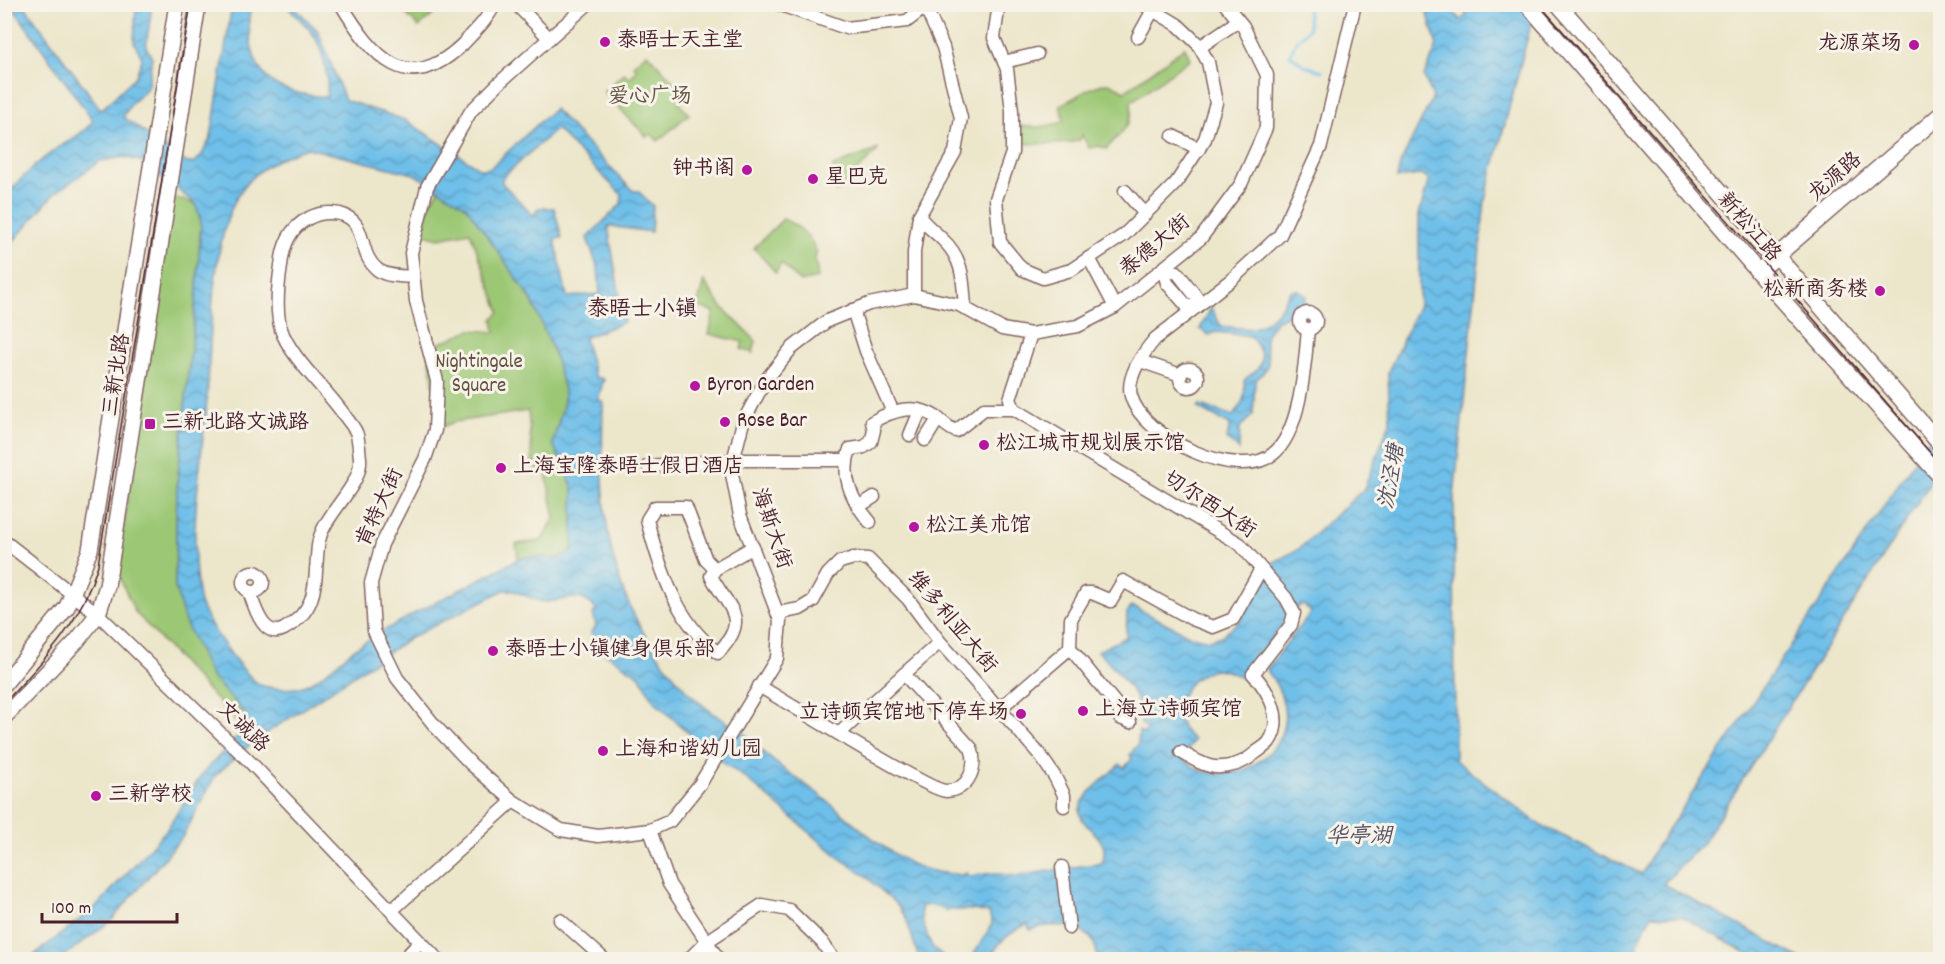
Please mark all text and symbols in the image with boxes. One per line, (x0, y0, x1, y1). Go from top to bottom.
place label: 泰晤士天主堂 (617, 27, 743, 57)
place label: 龙源菜场 (1818, 30, 1902, 60)
marker: 泰晤士天主堂 (598, 35, 612, 49)
marker: 龙源菜场 (1907, 38, 1921, 52)
park label: 爱心广场 (608, 83, 692, 113)
street label: 龙源路 (1802, 146, 1870, 210)
place label: 钟书阁 (672, 155, 735, 185)
marker: 钟书阁 (740, 163, 754, 177)
place label: 星巴克 (825, 164, 888, 194)
marker: 星巴克 (806, 172, 820, 186)
street label: 新松江路 (1709, 186, 1787, 270)
street label: 泰德大街 (1114, 209, 1198, 285)
place label: 松新商务楼 (1763, 276, 1868, 306)
marker: 松新商务楼 (1873, 284, 1887, 298)
district label: 泰晤士小镇 (587, 295, 697, 326)
street label: 三新北路 (97, 331, 139, 419)
park label: Nightingale Square (435, 348, 523, 402)
place label: Byron Garden (707, 371, 814, 401)
marker: Byron Garden (688, 379, 702, 393)
place label: Rose Bar (737, 407, 807, 437)
place label: 三新北路文诚路 (162, 409, 309, 439)
marker: Rose Bar (718, 415, 732, 429)
marker: 三新北路文诚路 (143, 417, 157, 431)
place label: 松江城市规划展示馆 (996, 430, 1185, 460)
marker: 松江城市规划展示馆 (977, 438, 991, 452)
water label: 沈泾塘 (1372, 440, 1414, 512)
place label: 上海宝隆泰晤士假日酒店 (513, 453, 744, 483)
marker: 上海宝隆泰晤士假日酒店 (494, 461, 508, 475)
street label: 肯特大街 (350, 464, 412, 552)
street label: 切尔西大街 (1157, 465, 1261, 547)
street label: 海斯大街 (742, 484, 798, 574)
place label: 松江美术馆 (926, 512, 1031, 542)
marker: 松江美术馆 (907, 520, 921, 534)
street label: 维多利亚大街 (899, 565, 1003, 681)
place label: 泰晤士小镇健身俱乐部 (505, 636, 715, 666)
marker: 泰晤士小镇健身俱乐部 (486, 644, 500, 658)
street label: 文诚路 (209, 695, 275, 761)
place label: 上海立诗顿宾馆 (1095, 696, 1242, 726)
place label: 立诗顿宾馆地下停车场 (799, 699, 1009, 729)
marker: 上海立诗顿宾馆 (1076, 704, 1090, 718)
marker: 立诗顿宾馆地下停车场 (1014, 707, 1028, 721)
place label: 上海和谐幼儿园 (615, 736, 762, 766)
marker: 上海和谐幼儿园 (596, 744, 610, 758)
place label: 三新学校 (108, 781, 192, 811)
marker: 三新学校 (89, 789, 103, 803)
water label: 华亭湖 (1326, 822, 1394, 853)
scale bar (42, 886, 177, 924)
text: 100 m (51, 897, 91, 922)

